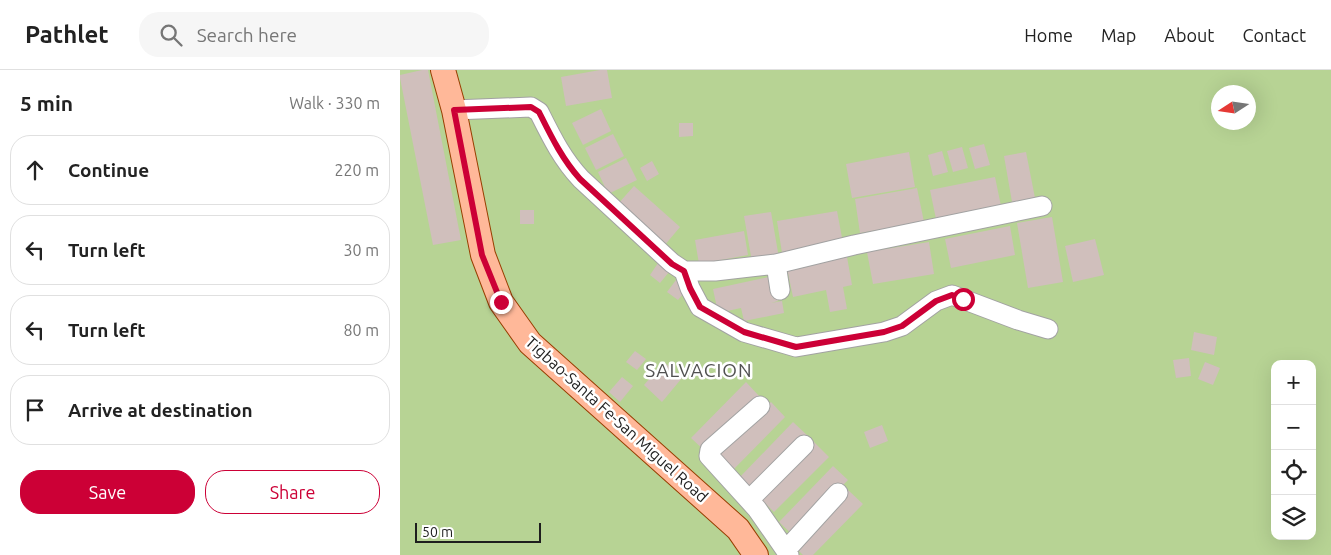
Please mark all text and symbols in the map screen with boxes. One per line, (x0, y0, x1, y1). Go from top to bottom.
search box (139, 12, 489, 57)
text: Pathlet (25, 21, 109, 48)
icon: search (157, 21, 185, 49)
text: Search here (197, 24, 297, 46)
text: Home (1024, 25, 1073, 45)
text: Map (1101, 25, 1136, 45)
text: About (1164, 25, 1214, 45)
text: Contact (1242, 25, 1306, 45)
north arrow (1211, 85, 1256, 130)
text: 5 min (20, 91, 73, 115)
text: Walk · 330 m (289, 94, 380, 112)
icon: ahead (21, 156, 49, 184)
text: Continue (68, 159, 149, 181)
text: 220 m (334, 161, 379, 179)
icon: left (21, 236, 49, 264)
text: Turn left (68, 239, 146, 261)
text: 30 m (343, 241, 379, 259)
route start (952, 288, 975, 311)
route end (490, 291, 513, 314)
icon: left (21, 316, 49, 344)
text: Turn left (68, 319, 146, 341)
text: 80 m (343, 321, 379, 339)
street label: Tigbao-Santa Fe-San Miguel Road (522, 332, 712, 506)
district label: SALVACION (645, 359, 753, 381)
map controls (1271, 360, 1316, 540)
button: + (1271, 360, 1316, 405)
icon: arrive (21, 396, 49, 424)
text: Arrive at destination (68, 399, 253, 421)
button: − (1271, 405, 1316, 450)
button: locate (1271, 450, 1316, 495)
button: Save (20, 470, 195, 514)
button: Share (205, 470, 380, 514)
button: layers (1271, 495, 1316, 540)
scale bar (415, 520, 541, 543)
text: 50 m (422, 524, 453, 540)

